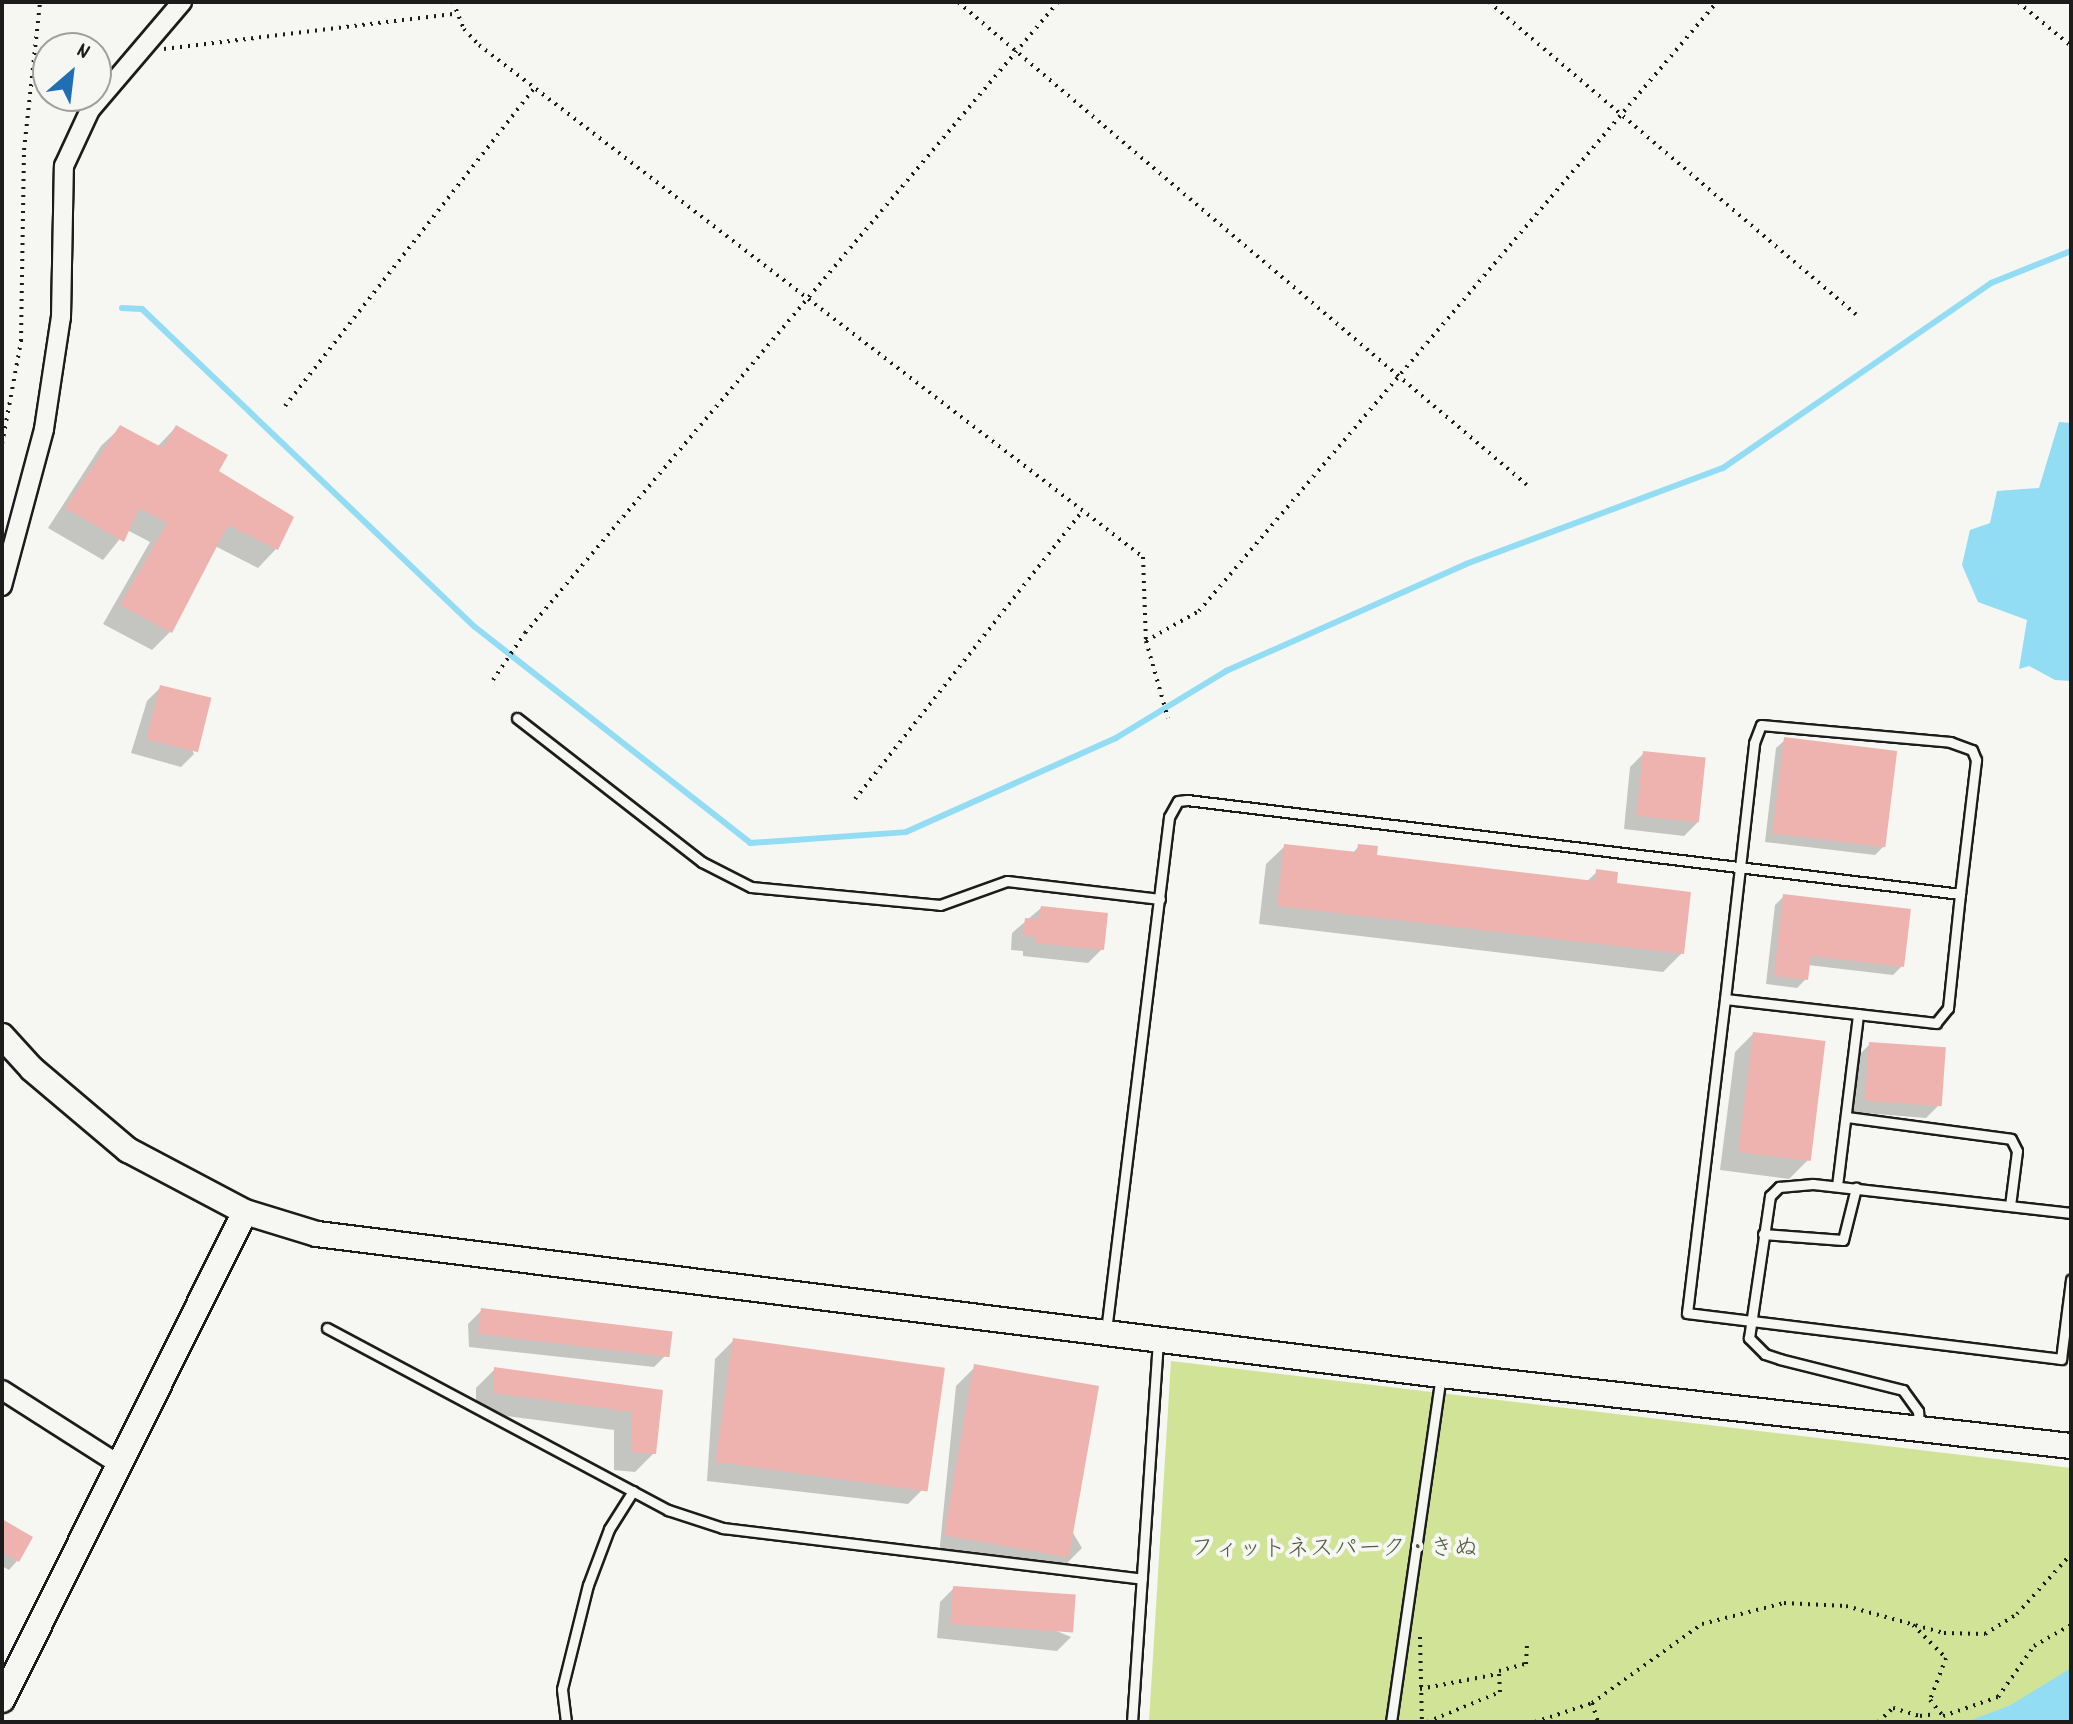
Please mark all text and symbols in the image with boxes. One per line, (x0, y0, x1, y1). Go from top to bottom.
north arrow (32, 32, 112, 112)
text: N (70, 36, 95, 68)
park label: フィットネスパーク・きぬ (1190, 1537, 1478, 1565)

